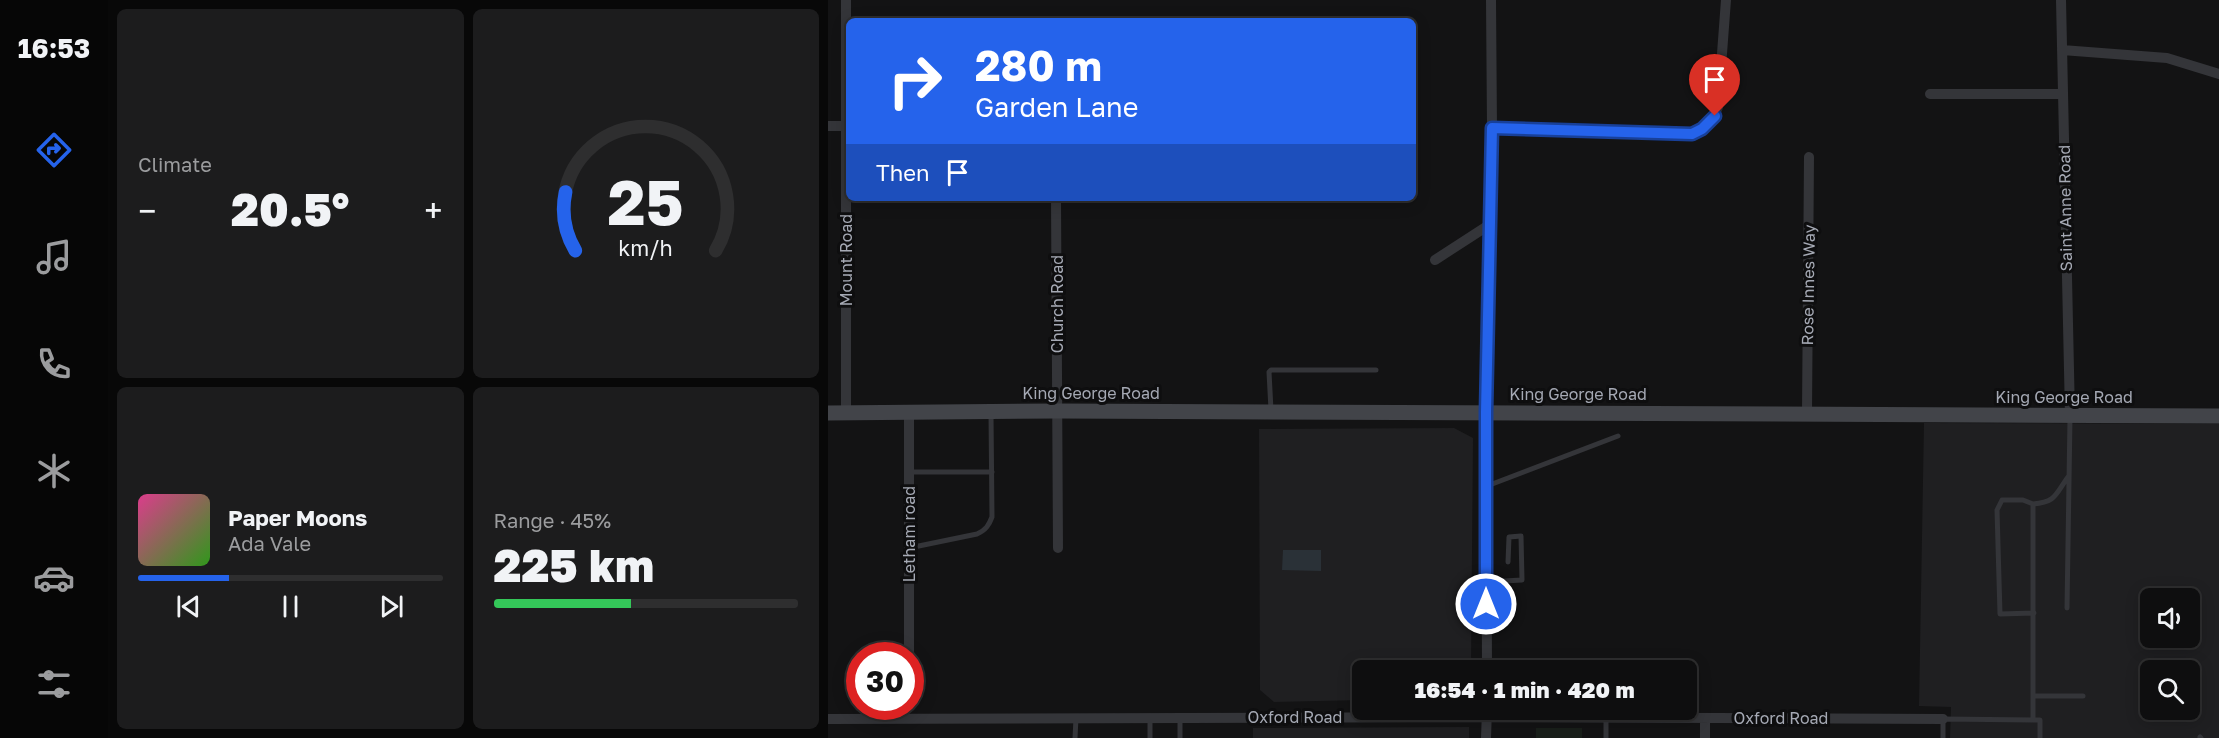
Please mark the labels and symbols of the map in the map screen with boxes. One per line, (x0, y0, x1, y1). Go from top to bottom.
pin (1689, 54, 1740, 116)
street label: Saint Anne Road (2054, 145, 2076, 271)
street label: Mount Road (836, 214, 856, 306)
street label: Rose Innes Way (1797, 224, 1819, 346)
street label: Church Road (1047, 255, 1067, 353)
street label: King George Road (1022, 383, 1160, 403)
street label: King George Road (1509, 384, 1647, 404)
street label: King George Road (1995, 387, 2133, 407)
street label: Letham road (899, 486, 919, 582)
position arrow (1454, 572, 1518, 636)
speed limit sign: 30 (846, 642, 924, 720)
street label: Oxford Road (1248, 707, 1342, 727)
street label: Oxford Road (1734, 708, 1828, 728)

